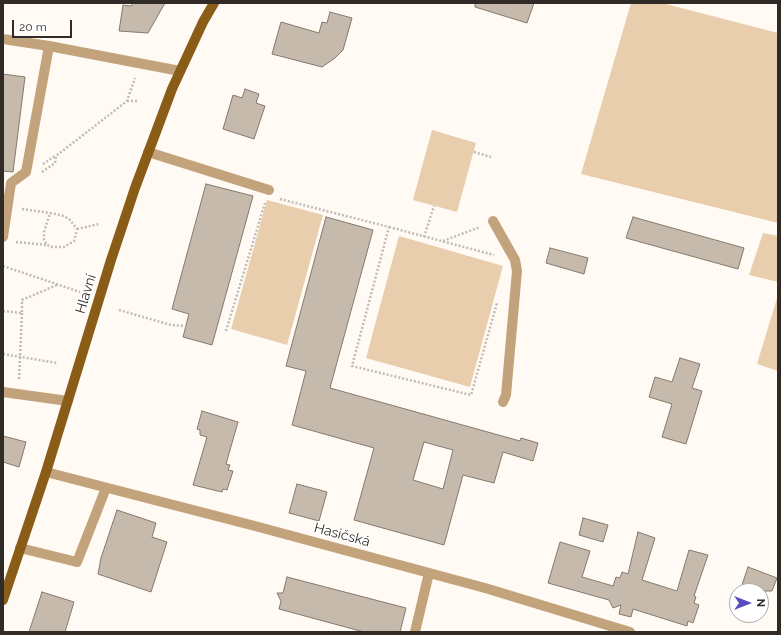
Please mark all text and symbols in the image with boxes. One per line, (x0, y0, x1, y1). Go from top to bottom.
scale bar (14, 12, 74, 38)
text: 20 m (19, 20, 47, 34)
street label: Hlavní (72, 272, 100, 316)
street label: Hasičská (312, 519, 372, 551)
north arrow (729, 583, 769, 623)
text: N (754, 599, 767, 607)

